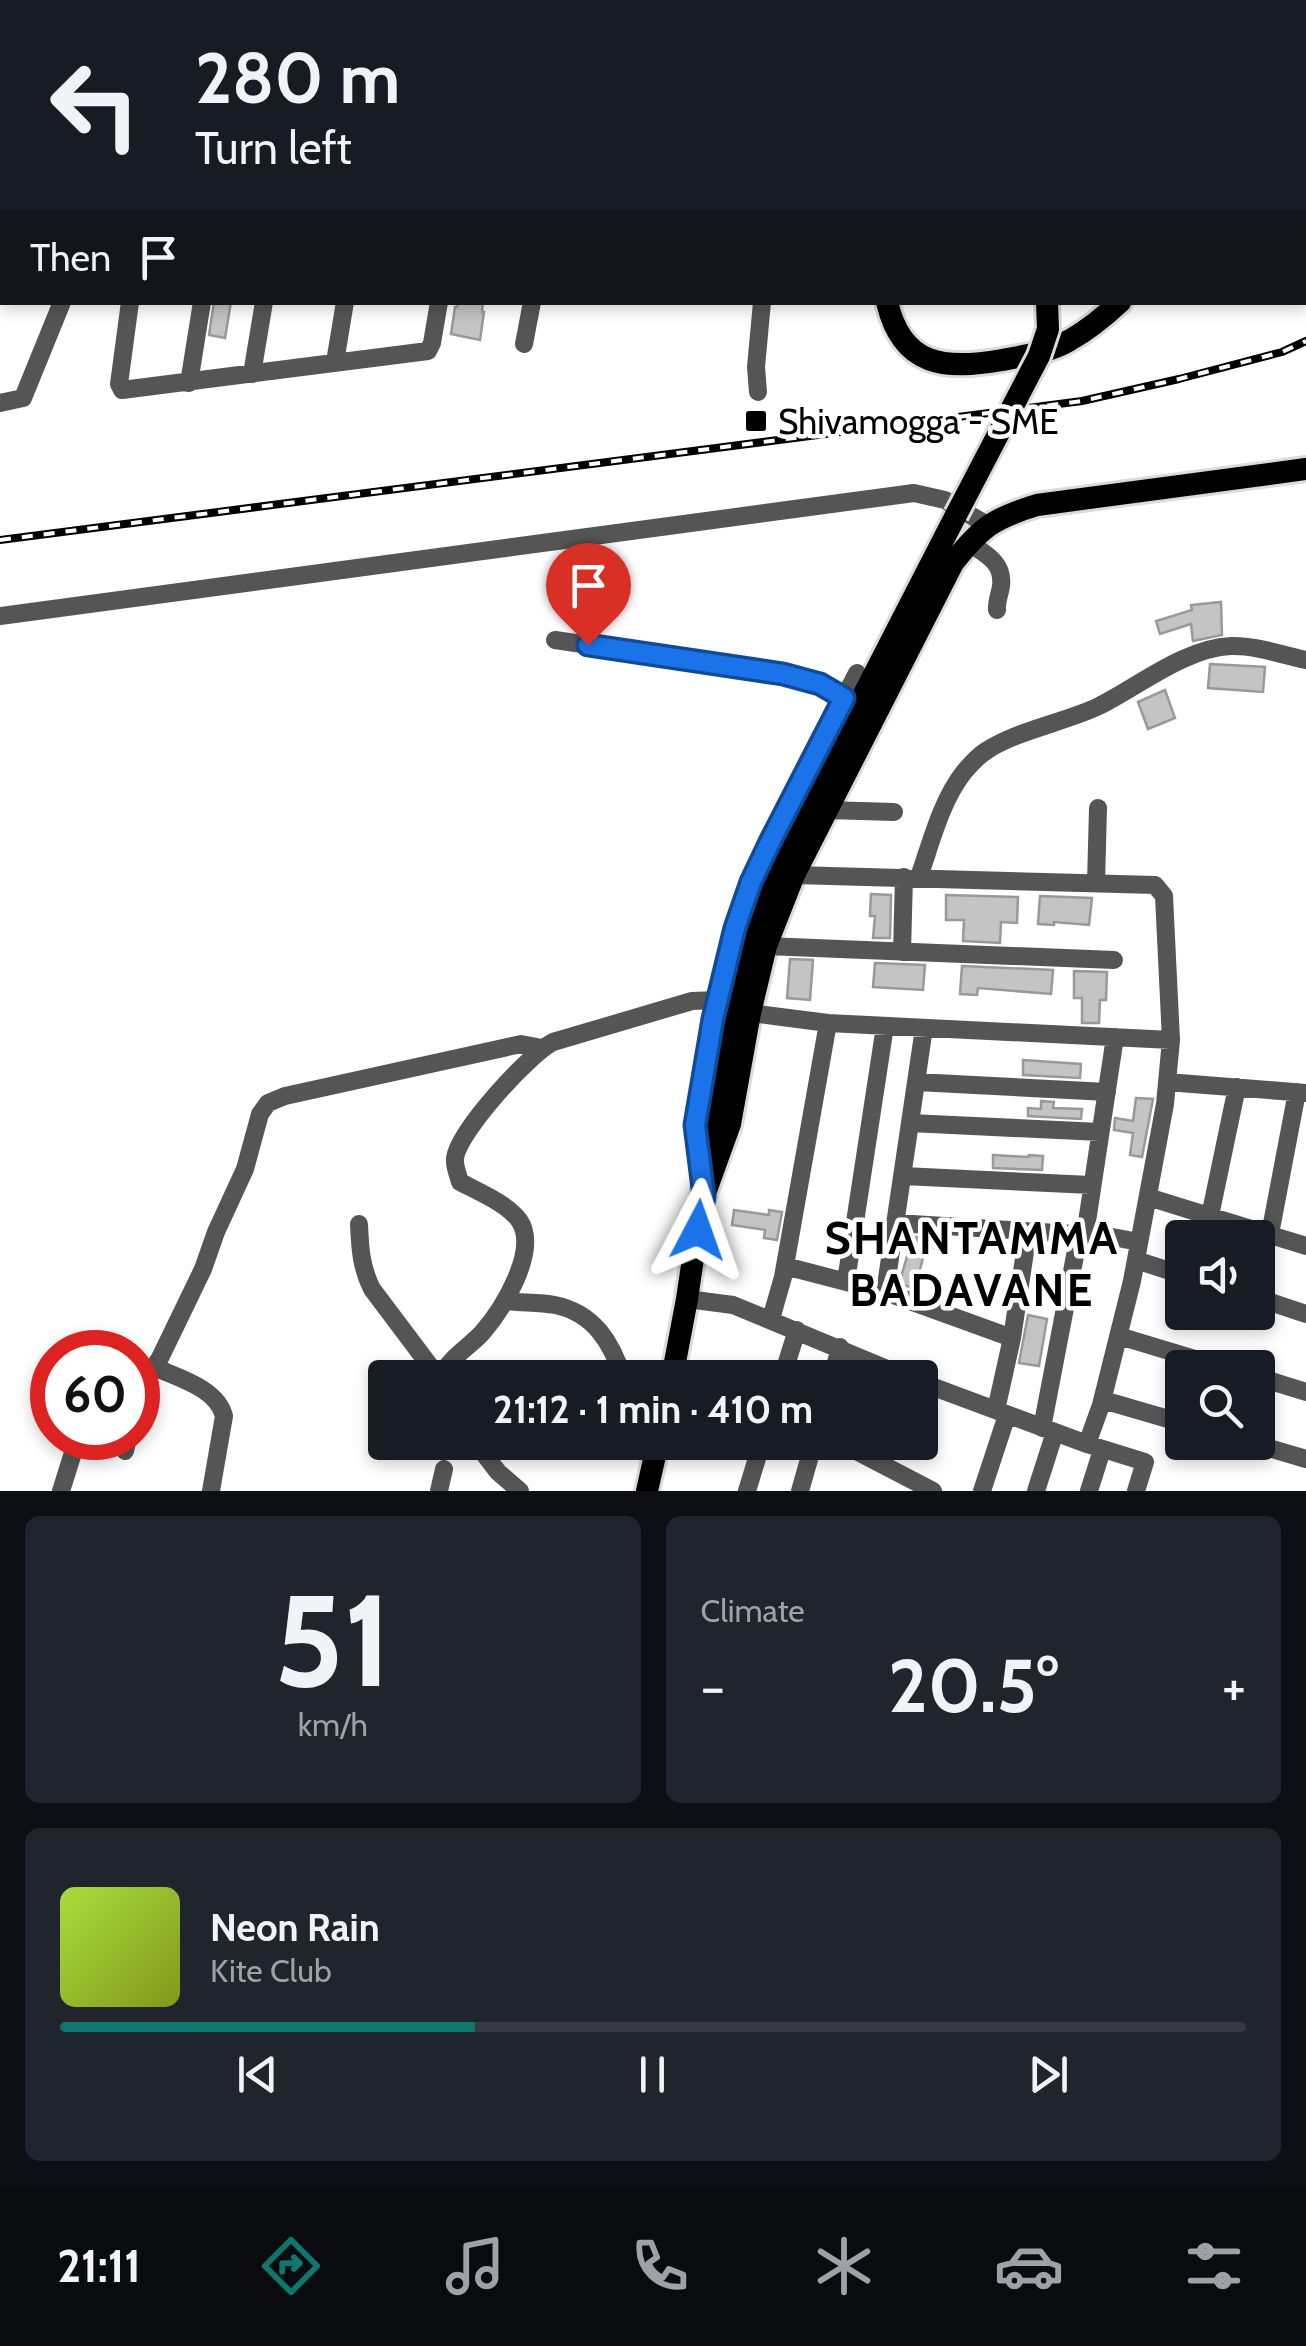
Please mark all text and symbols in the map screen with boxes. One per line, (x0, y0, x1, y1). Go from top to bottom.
text: 280 m (195, 35, 400, 121)
icon: left (30, 40, 160, 170)
text: Turn left (195, 121, 352, 175)
icon: arrive (131, 230, 186, 285)
text: Then (30, 234, 111, 281)
place label: Shivamogga - SME (778, 400, 1059, 443)
marker: Shivamogga - SME (743, 408, 769, 434)
pin (546, 543, 631, 646)
icon: arrive (561, 558, 616, 613)
position arrow (646, 1178, 750, 1282)
district label: SHANTAMMA BADAVANE (824, 1211, 1120, 1317)
map controls (1165, 1220, 1275, 1460)
button: sound (1165, 1220, 1275, 1330)
speed limit sign: 60 (30, 1330, 160, 1460)
button: search (1165, 1350, 1275, 1460)
text: 21:12 · 1 min · 410 m (493, 1386, 813, 1433)
text: 51 (274, 1561, 392, 1719)
text: Climate (701, 1591, 805, 1630)
text: 20.5° (888, 1640, 1058, 1731)
text: − (701, 1653, 725, 1720)
text: + (1222, 1653, 1246, 1720)
text: km/h (298, 1705, 368, 1744)
text: Neon Rain (210, 1904, 380, 1951)
text: Kite Club (210, 1951, 332, 1990)
icon: previous (230, 2047, 285, 2102)
icon: pause (625, 2047, 680, 2102)
icon: next (1021, 2047, 1076, 2102)
icon: directions (256, 2231, 326, 2301)
icon: music (440, 2231, 510, 2301)
icon: phone (625, 2231, 695, 2301)
icon: climate (809, 2231, 879, 2301)
icon: car (994, 2231, 1064, 2301)
icon: filters (1179, 2231, 1249, 2301)
text: 21:11 (57, 2239, 141, 2293)

